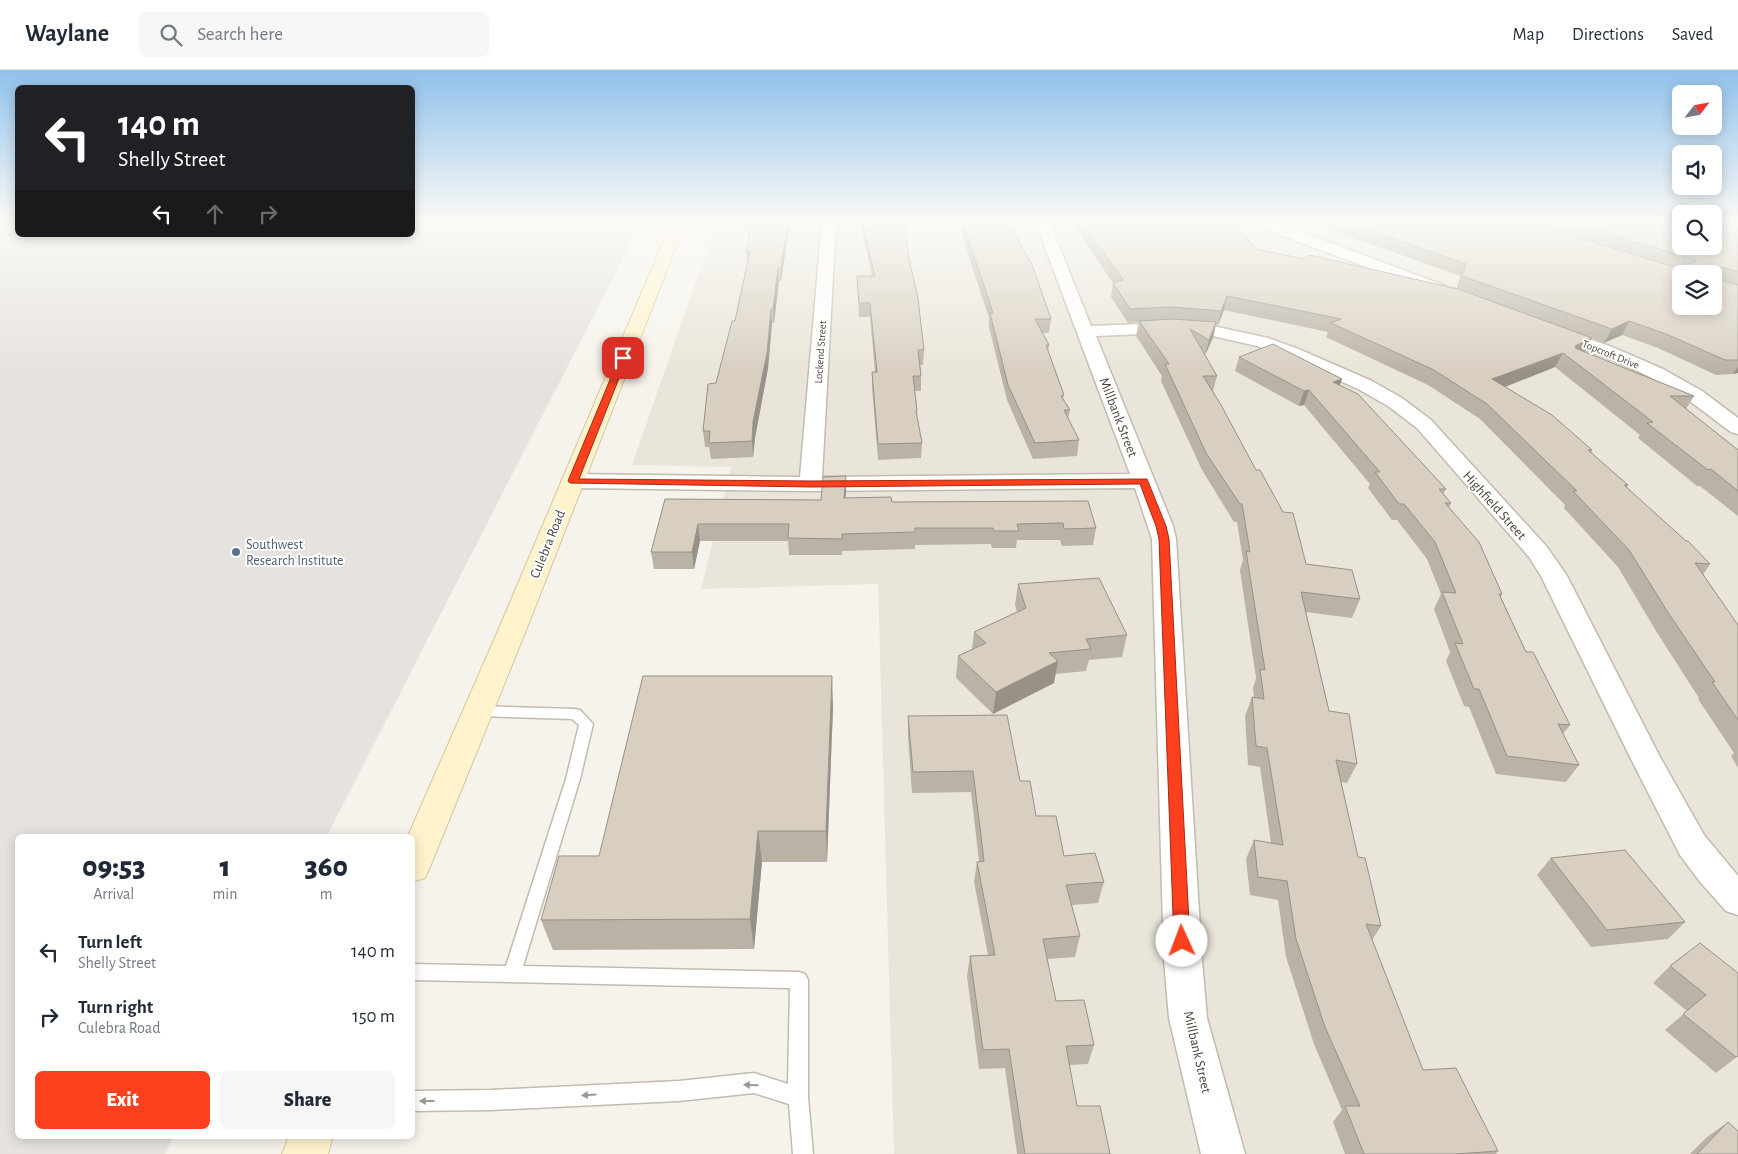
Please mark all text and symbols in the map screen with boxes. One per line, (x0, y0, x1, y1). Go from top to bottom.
search box (139, 12, 489, 57)
icon: search (157, 21, 185, 49)
text: Waylane (25, 22, 109, 46)
text: Search here (197, 25, 283, 44)
text: Map (1513, 26, 1544, 44)
text: Directions (1572, 26, 1644, 44)
text: Saved (1672, 26, 1713, 44)
north arrow (1672, 85, 1722, 135)
map controls (1672, 85, 1722, 315)
icon: left (35, 105, 100, 170)
text: 140 m (118, 107, 200, 142)
button: sound (1672, 145, 1722, 195)
text: Shelly Street (118, 148, 225, 170)
icon: left (148, 200, 176, 228)
icon: ahead (201, 200, 229, 228)
icon: right (254, 200, 282, 228)
button: search (1672, 205, 1722, 255)
button: layers (1672, 265, 1722, 315)
street label: Lockend Street (813, 320, 828, 384)
pin (602, 337, 644, 379)
street label: Topcroft Drive (1581, 338, 1641, 371)
icon: arrive (609, 344, 637, 372)
street label: Millbank Street (1097, 376, 1140, 459)
street label: Highfield Street (1460, 469, 1529, 543)
street label: Culebra Road (528, 508, 568, 580)
place label: Southwest Research Institute (246, 538, 343, 568)
marker: Southwest Research Institute (230, 546, 242, 558)
text: 09:53 (82, 852, 145, 882)
text: 1 (219, 852, 231, 882)
text: 360 (305, 852, 348, 882)
text: Arrival (93, 886, 134, 902)
text: min (213, 886, 237, 902)
text: m (320, 886, 333, 902)
position arrow (1155, 914, 1207, 966)
text: Turn left (78, 933, 142, 952)
icon: left (35, 938, 63, 966)
text: 140 m (351, 942, 395, 961)
text: Shelly Street (78, 955, 156, 971)
text: Turn right (78, 998, 153, 1017)
icon: right (35, 1003, 63, 1031)
text: 150 m (352, 1007, 395, 1026)
street label: Millbank Street (1181, 1010, 1213, 1095)
text: Culebra Road (78, 1020, 161, 1036)
button: Exit (35, 1071, 210, 1129)
button: Share (220, 1071, 395, 1129)
one-way arrow (742, 1081, 758, 1089)
one-way arrow (581, 1092, 597, 1100)
one-way arrow (418, 1097, 434, 1105)

